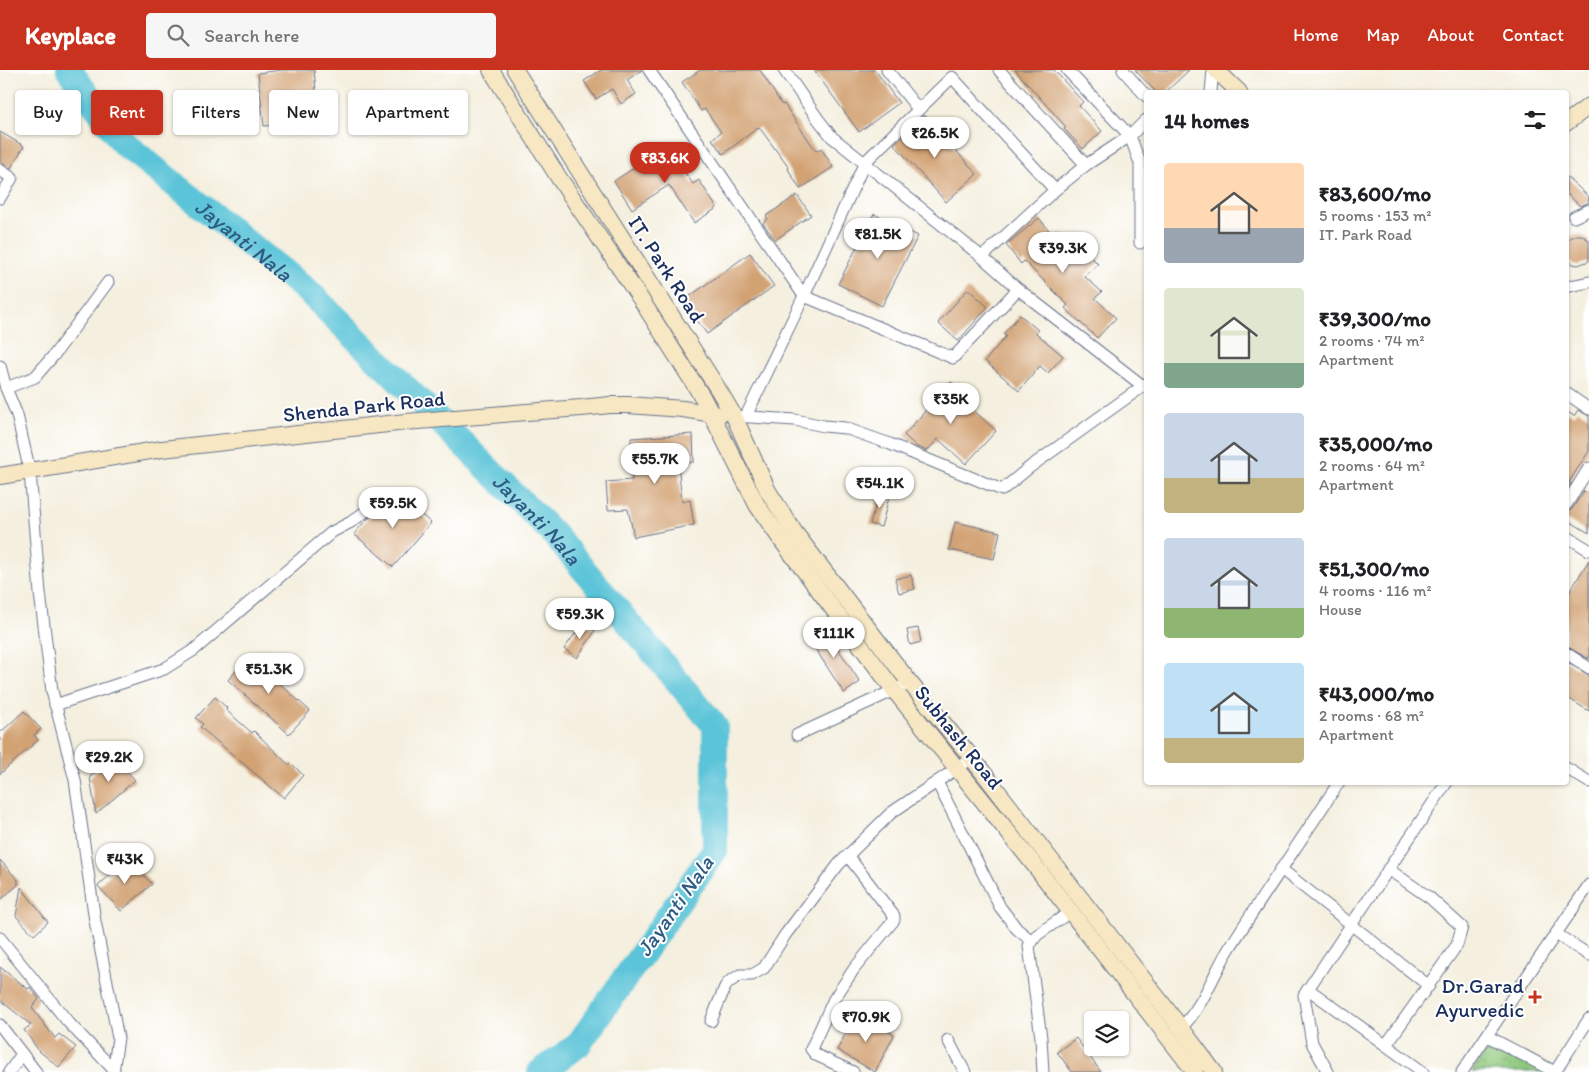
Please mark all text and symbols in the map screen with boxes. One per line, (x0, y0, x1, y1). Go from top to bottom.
search box (146, 13, 496, 58)
text: Keyplace (25, 21, 116, 50)
icon: search (164, 21, 192, 49)
text: Search here (204, 24, 299, 47)
text: Home (1293, 24, 1339, 46)
text: Map (1367, 24, 1400, 46)
text: About (1428, 24, 1474, 46)
text: Contact (1502, 24, 1564, 46)
chip: Buy (15, 90, 81, 135)
chip: Rent (91, 90, 163, 135)
chip: Filters (173, 90, 259, 135)
chip: New (269, 90, 338, 135)
chip: Apartment (348, 90, 468, 135)
icon: filters (1521, 106, 1549, 134)
text: 14 homes (1164, 108, 1249, 133)
pin: ₹26.5K (894, 116, 976, 159)
text: ₹26.5K (911, 123, 959, 142)
pin: ₹83.6K (624, 142, 706, 184)
text: ₹83.6K (641, 148, 689, 167)
text: ₹83,600/mo (1319, 181, 1431, 206)
icon: home (1204, 183, 1264, 243)
water label: Jayanti Nala (190, 193, 299, 288)
text: 5 rooms · 153 m² (1319, 206, 1431, 225)
street label: IT. Park Road (623, 211, 711, 328)
pin: ₹81.5K (837, 218, 919, 260)
text: ₹81.5K (855, 224, 901, 243)
text: IT. Park Road (1319, 225, 1412, 244)
pin: ₹39.3K (1022, 232, 1104, 274)
text: ₹39.3K (1039, 238, 1087, 257)
text: ₹39,300/mo (1319, 306, 1431, 331)
icon: home (1204, 308, 1264, 368)
text: 2 rooms · 74 m² (1319, 331, 1424, 350)
text: Apartment (1319, 350, 1394, 369)
pin: ₹35K (921, 382, 981, 425)
street label: Shenda Park Road (282, 385, 447, 427)
text: ₹35K (933, 389, 969, 408)
text: ₹35,000/mo (1319, 431, 1433, 456)
icon: home (1204, 433, 1264, 493)
pin: ₹55.7K (614, 442, 696, 485)
text: ₹55.7K (632, 449, 678, 468)
text: 2 rooms · 64 m² (1319, 456, 1425, 475)
pin: ₹54.1K (839, 466, 921, 509)
water label: Jayanti Nala (487, 468, 588, 571)
text: ₹54.1K (856, 473, 904, 492)
text: Apartment (1319, 475, 1394, 494)
pin: ₹59.5K (352, 486, 434, 529)
text: ₹59.5K (369, 493, 417, 512)
text: ₹51,300/mo (1319, 556, 1429, 581)
icon: home (1204, 558, 1264, 618)
text: 4 rooms · 116 m² (1319, 581, 1431, 600)
pin: ₹59.3K (539, 598, 621, 640)
text: House (1319, 600, 1362, 619)
text: ₹59.3K (556, 604, 604, 623)
pin: ₹111K (799, 616, 869, 659)
text: ₹111K (814, 623, 854, 642)
pin: ₹51.3K (228, 652, 310, 695)
text: ₹51.3K (246, 659, 292, 678)
street label: Subhash Road (910, 680, 1008, 794)
text: ₹43,000/mo (1319, 681, 1434, 706)
icon: home (1204, 683, 1264, 743)
text: 2 rooms · 68 m² (1319, 706, 1424, 725)
text: Apartment (1319, 725, 1394, 744)
pin: ₹29.2K (68, 740, 150, 783)
text: ₹29.2K (85, 747, 133, 766)
pin: ₹43K (95, 842, 155, 885)
text: ₹43K (107, 849, 143, 868)
water label: Jayanti Nala (631, 850, 720, 961)
place label: Dr.Garad Ayurvedic (1435, 973, 1525, 1022)
marker: Dr.Garad Ayurvedic (1528, 990, 1542, 1004)
pin: ₹70.9K (825, 1000, 907, 1043)
text: ₹70.9K (842, 1007, 890, 1026)
map controls (1084, 1011, 1129, 1056)
button: layers (1084, 1011, 1129, 1056)

